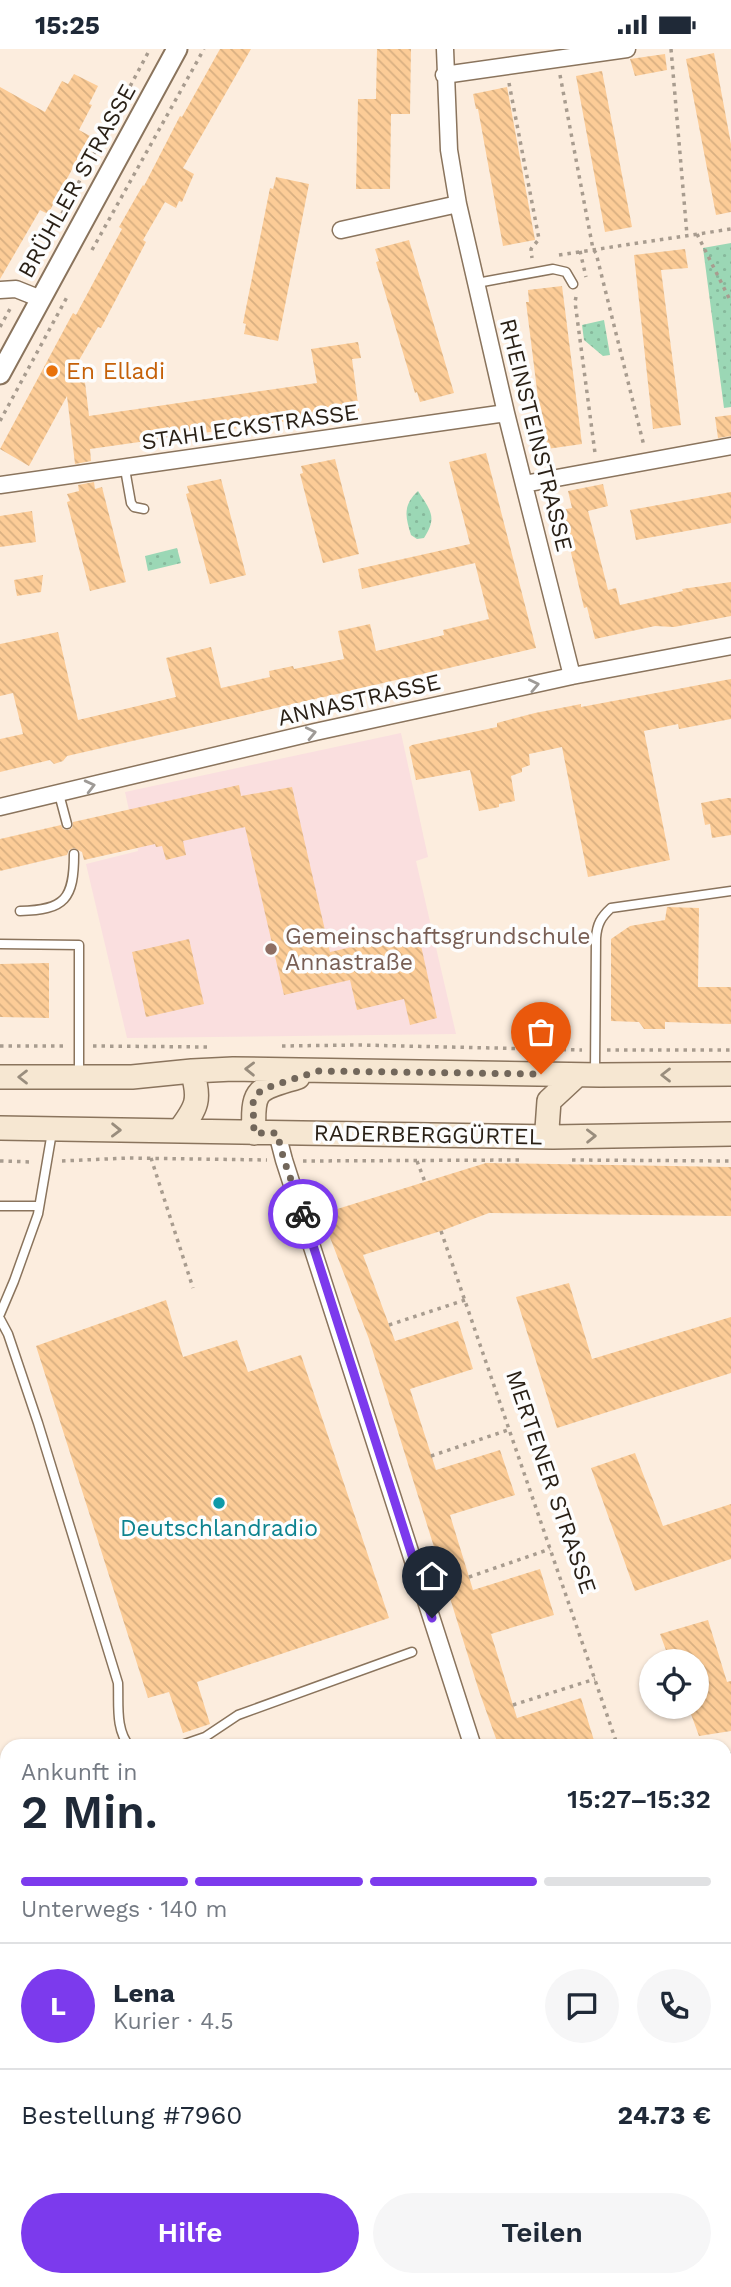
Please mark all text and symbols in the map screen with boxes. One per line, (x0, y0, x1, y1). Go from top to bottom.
text: 15:25 (35, 10, 100, 40)
street label: BRÜHLER STRASSE (12, 79, 142, 283)
street label: RHEINSTEINSTRASSE (494, 316, 578, 554)
place label: En Elladi (66, 358, 165, 385)
marker: En Elladi (44, 363, 60, 379)
street label: STAHLECKSTRASSE (140, 398, 360, 456)
street label: ANNASTRASSE (275, 668, 443, 732)
one-way arrow (528, 678, 540, 693)
one-way arrow (305, 727, 317, 741)
one-way arrow (84, 780, 96, 794)
place label: Gemeinschaftsgrundschule Annastraße (285, 923, 590, 976)
marker: Gemeinschaftsgrundschule Annastraße (263, 941, 279, 957)
pin (511, 1002, 571, 1074)
icon: bag (522, 1013, 560, 1051)
one-way arrow (244, 1062, 255, 1077)
one-way arrow (660, 1067, 670, 1083)
one-way arrow (17, 1069, 27, 1085)
street label: RADERBERGGÜRTEL (313, 1120, 543, 1150)
one-way arrow (111, 1122, 122, 1138)
one-way arrow (586, 1128, 596, 1144)
courier (268, 1179, 338, 1249)
icon: bike (284, 1195, 322, 1233)
street label: MERTENER STRASSE (500, 1367, 602, 1597)
marker: Deutschlandradio (211, 1495, 227, 1511)
place label: Deutschlandradio (120, 1515, 318, 1542)
pin (402, 1546, 462, 1618)
icon: home (413, 1557, 451, 1595)
map controls (639, 1649, 709, 1719)
button: locate (639, 1649, 709, 1719)
text: Ankunft in (21, 1759, 137, 1786)
text: 15:27–15:32 (567, 1784, 711, 1814)
text: 2 Min. (21, 1785, 158, 1839)
text: Unterwegs · 140 m (21, 1896, 228, 1923)
button: chat (545, 1969, 619, 2043)
button: phone (637, 1969, 711, 2043)
text: Lena (113, 1978, 175, 2008)
text: L (50, 1991, 66, 2021)
text: Kurier · 4.5 (113, 2008, 234, 2035)
text: Bestellung #7960 (21, 2100, 243, 2130)
text: 24.73 € (618, 2100, 711, 2130)
button: Hilfe (21, 2193, 359, 2273)
button: Teilen (373, 2193, 711, 2273)

